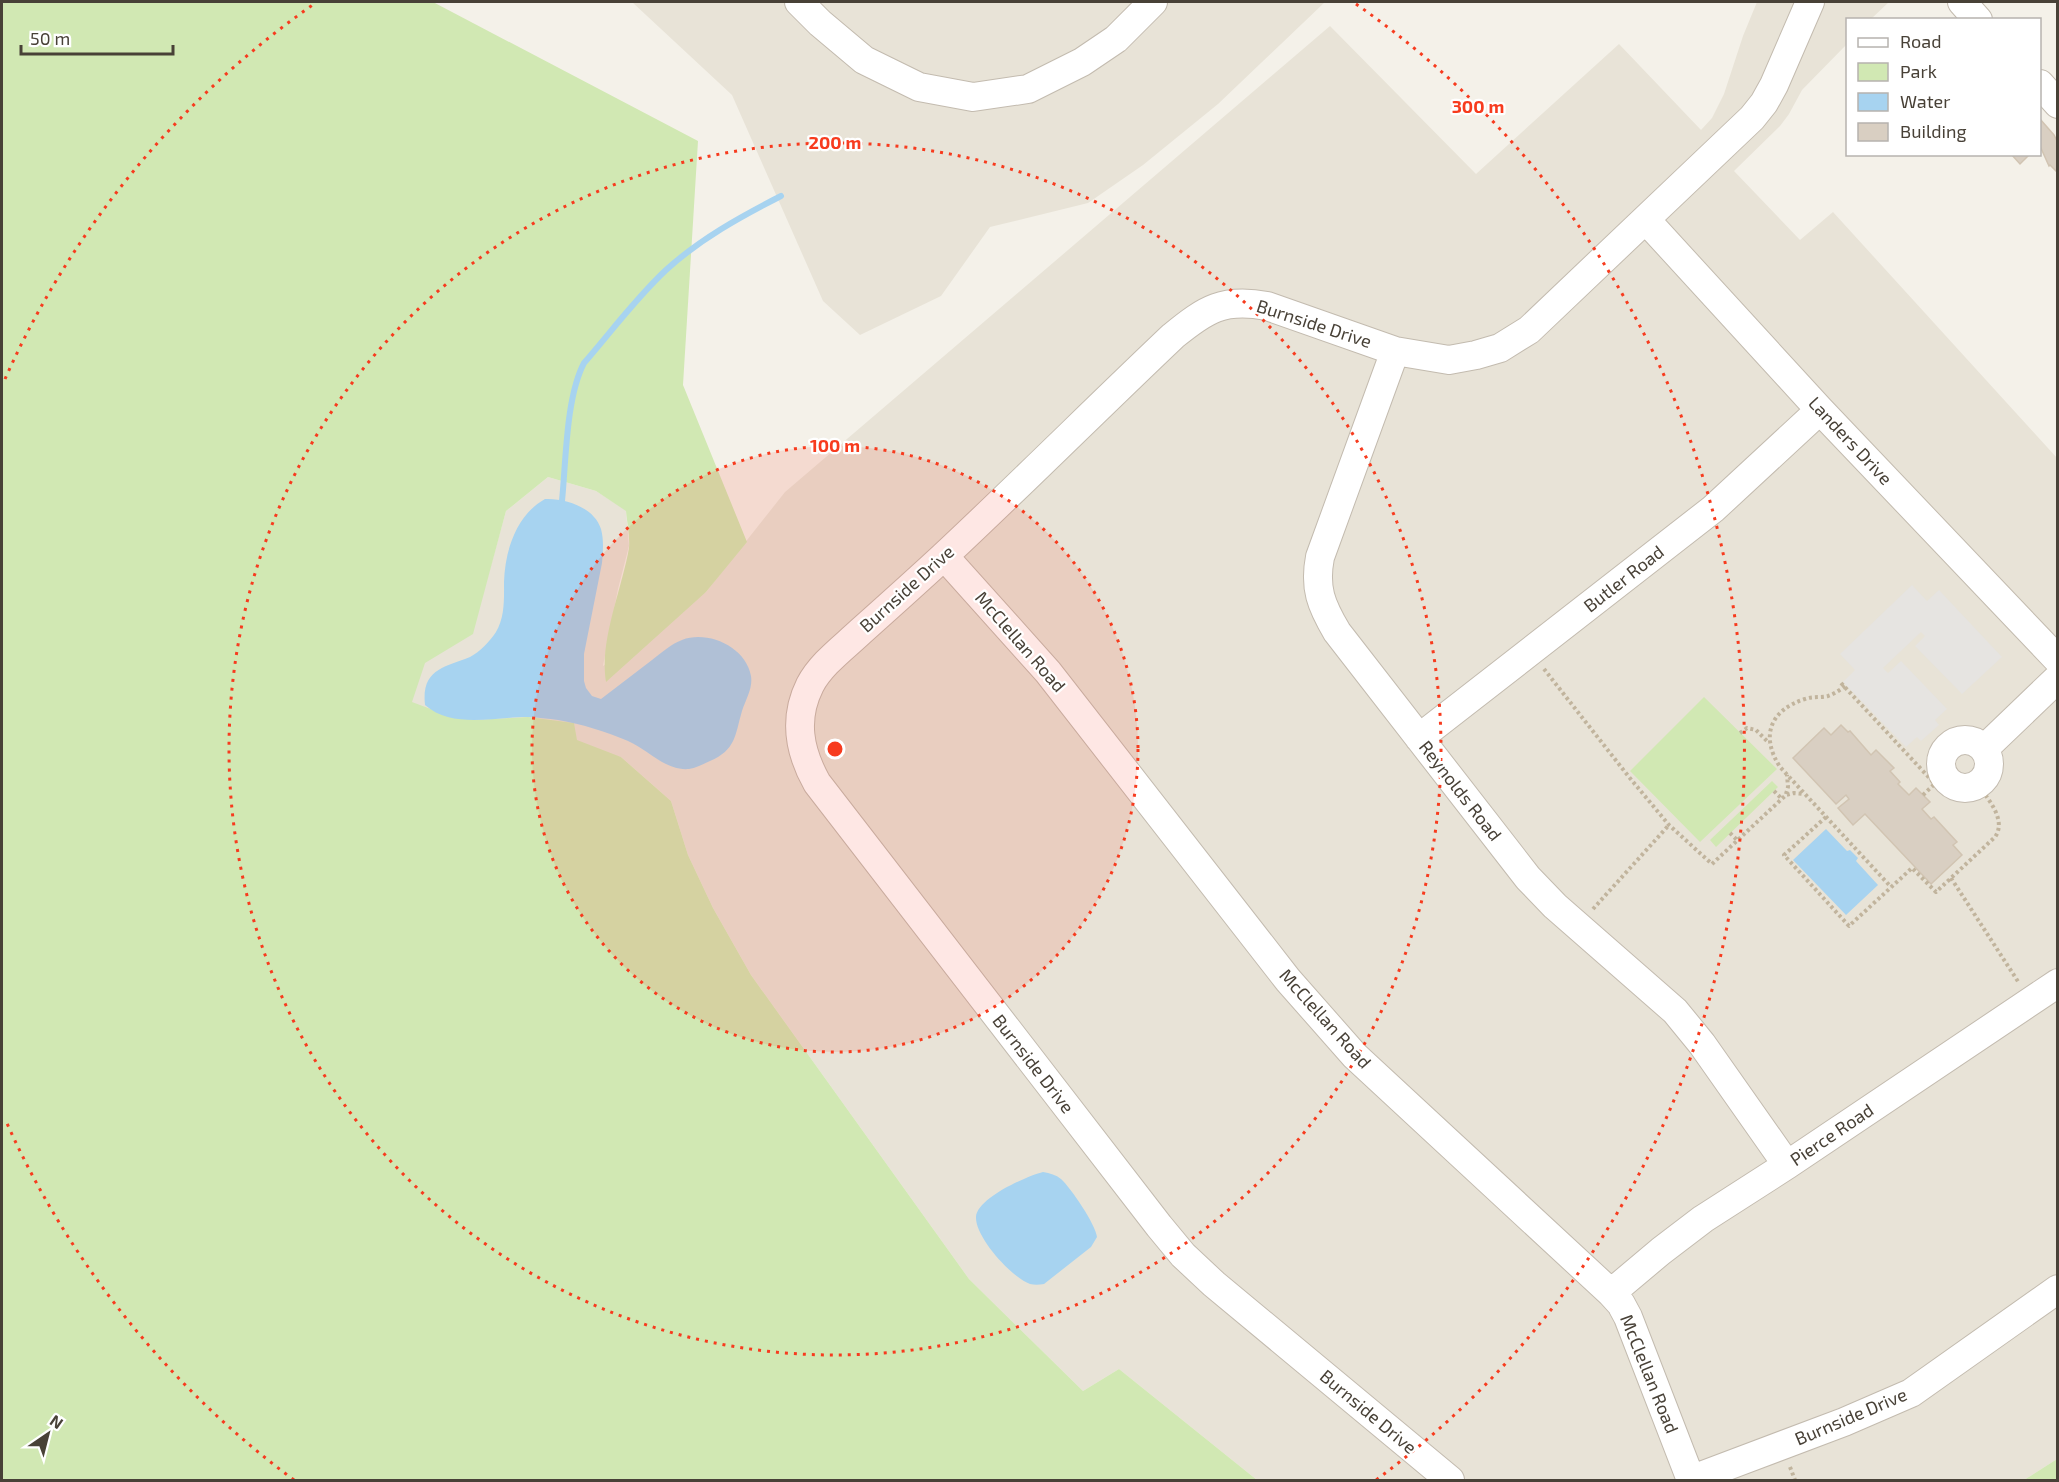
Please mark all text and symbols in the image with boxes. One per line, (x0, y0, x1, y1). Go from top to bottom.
scale bar (21, 18, 172, 56)
legend (1846, 18, 2041, 156)
text: 50 m (30, 27, 70, 49)
text: Road (1900, 30, 1941, 52)
text: Park (1900, 60, 1937, 82)
text: Water (1900, 90, 1950, 112)
text: 300 m (1452, 95, 1504, 117)
text: Building (1900, 120, 1967, 142)
text: 200 m (809, 131, 861, 153)
street label: Burnside Drive (1254, 294, 1375, 352)
street label: Landers Drive (1804, 392, 1897, 489)
text: 100 m (810, 434, 860, 456)
street label: Burnside Drive (855, 540, 958, 636)
street label: Butler Road (1579, 540, 1668, 616)
street label: McClellan Road (971, 586, 1071, 696)
street label: Reynolds Road (1415, 736, 1507, 845)
centre of rings (825, 739, 845, 759)
street label: McClellan Road (1275, 964, 1376, 1073)
street label: Burnside Drive (988, 1010, 1079, 1117)
street label: Pierce Road (1786, 1098, 1877, 1170)
street label: McClellan Road (1616, 1311, 1684, 1436)
street label: Burnside Drive (1316, 1364, 1421, 1458)
street label: Burnside Drive (1791, 1383, 1910, 1450)
north arrow (18, 1404, 78, 1464)
text: N (47, 1410, 67, 1432)

